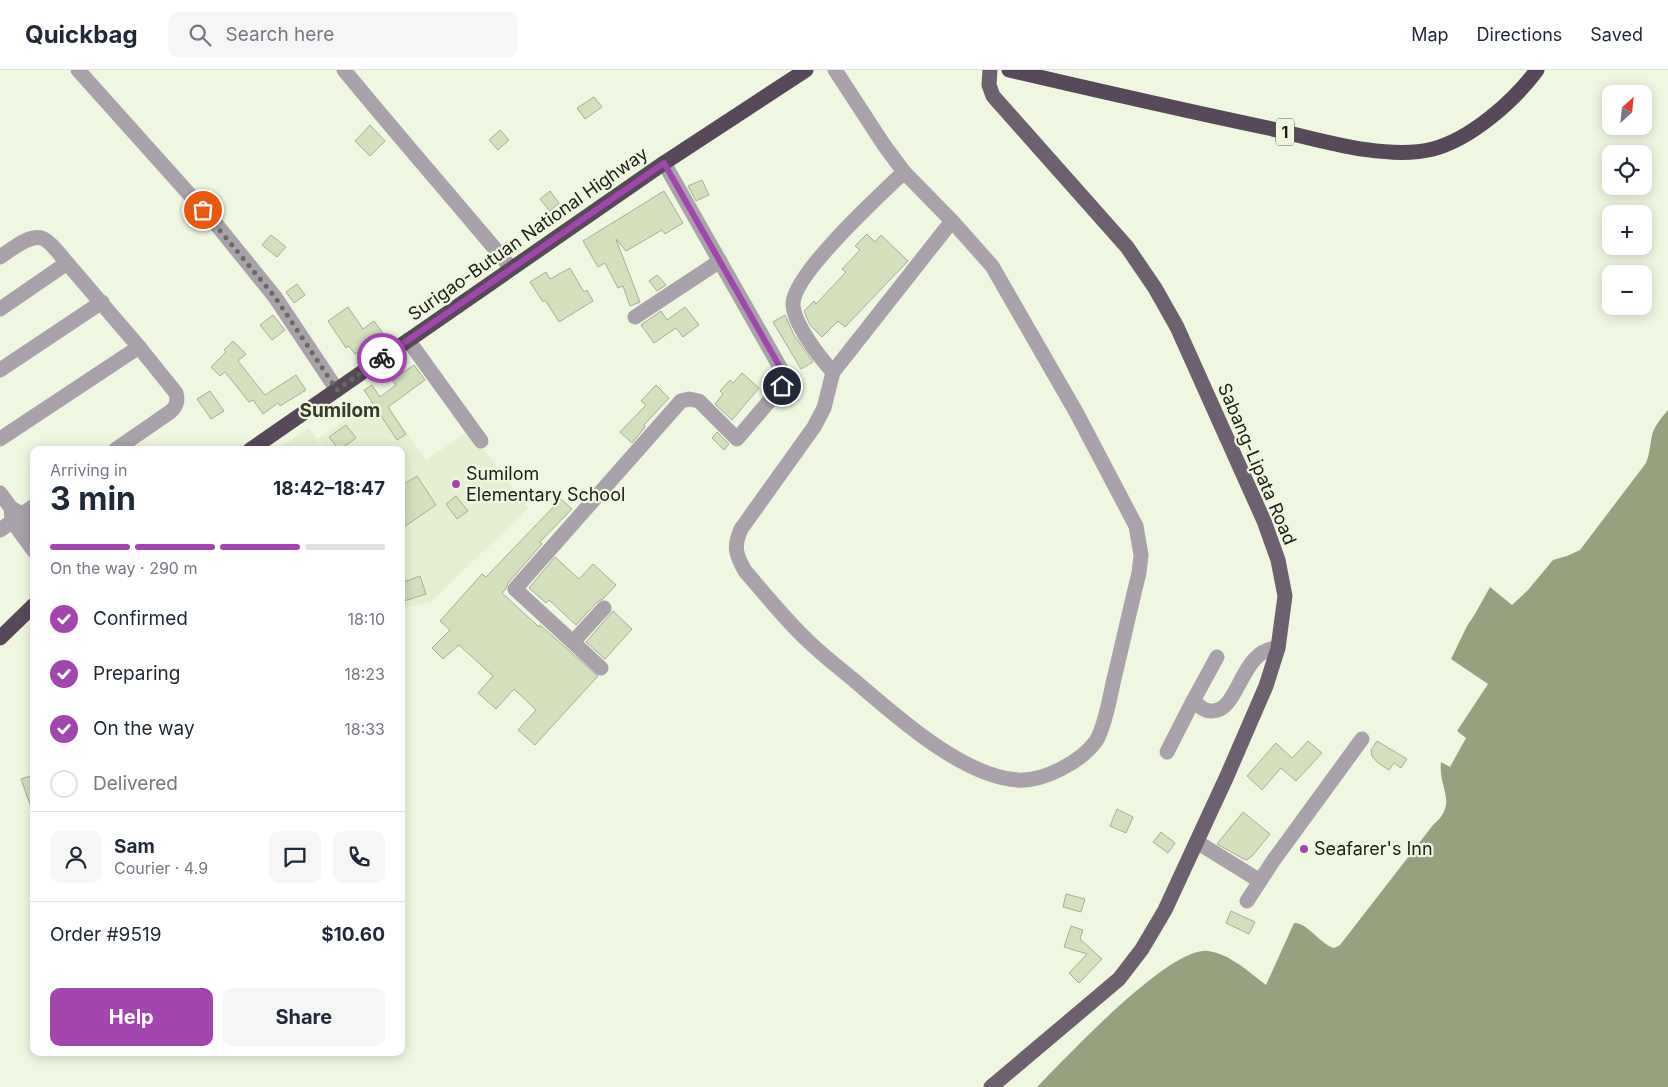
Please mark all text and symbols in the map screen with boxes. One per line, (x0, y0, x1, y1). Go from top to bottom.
search box (168, 12, 518, 57)
text: Quickbag (25, 20, 138, 49)
icon: search (186, 21, 214, 49)
text: Search here (226, 23, 334, 46)
text: Map (1411, 24, 1449, 45)
text: Directions (1477, 24, 1562, 45)
text: Saved (1590, 24, 1643, 45)
north arrow (1602, 85, 1652, 135)
map controls (1602, 85, 1652, 315)
road number: 1 (1276, 118, 1294, 146)
street label: Surigao-Butuan National Highway (404, 143, 652, 325)
button: locate (1602, 145, 1652, 195)
pin (182, 189, 224, 231)
icon: bag (189, 196, 217, 224)
button: + (1602, 205, 1652, 255)
button: − (1602, 265, 1652, 315)
courier (357, 333, 407, 383)
icon: bike (368, 344, 396, 372)
pin (761, 365, 803, 407)
icon: home (768, 372, 796, 400)
street label: Sabang-Lipata Road (1214, 380, 1301, 548)
district label: Sumilom (300, 399, 380, 422)
text: Arriving in (50, 460, 127, 480)
place label: Sumilom Elementary School (466, 463, 625, 505)
text: 18:42–18:47 (273, 477, 385, 500)
marker: Sumilom Elementary School (450, 478, 462, 490)
text: 3 min (50, 479, 136, 518)
text: On the way · 290 m (50, 558, 197, 578)
icon: check (50, 605, 78, 633)
text: Confirmed (93, 607, 188, 630)
text: 18:10 (347, 609, 385, 629)
icon: check (50, 660, 78, 688)
text: Preparing (93, 662, 180, 685)
text: 18:23 (344, 664, 385, 684)
icon: check (50, 715, 78, 743)
text: On the way (93, 717, 195, 740)
text: 18:33 (344, 719, 385, 739)
text: Delivered (93, 772, 178, 795)
button: person (50, 831, 102, 883)
button: chat (269, 831, 321, 883)
button: phone (333, 831, 385, 883)
text: Sam (114, 835, 155, 858)
place label: Seafarer's Inn (1314, 838, 1433, 859)
marker: Seafarer's Inn (1298, 843, 1310, 855)
text: Courier · 4.9 (114, 858, 208, 878)
text: Order #9519 (50, 923, 161, 946)
text: $10.60 (321, 923, 385, 946)
button: Help (50, 988, 213, 1046)
button: Share (223, 988, 385, 1046)

